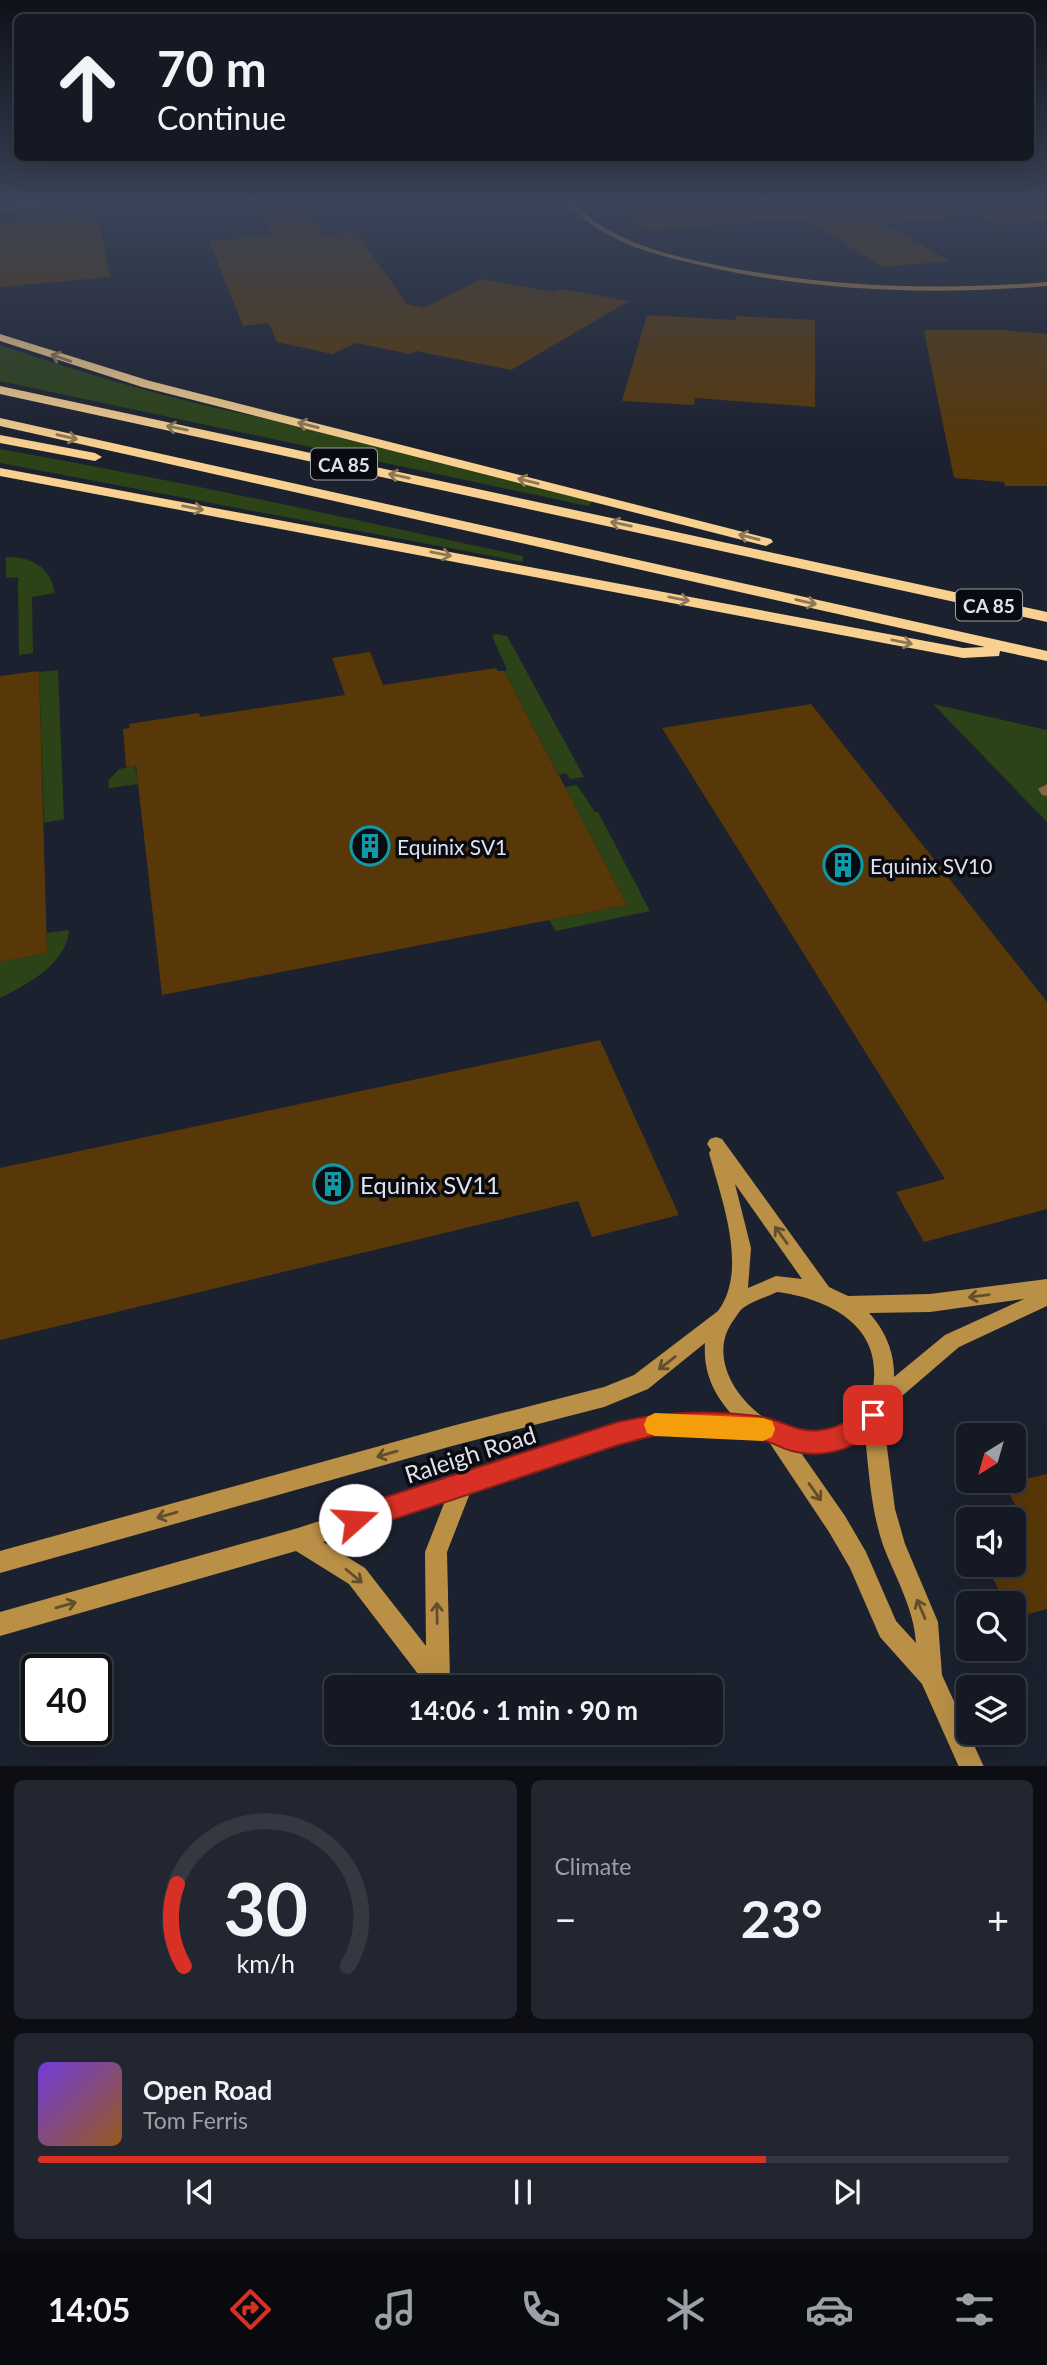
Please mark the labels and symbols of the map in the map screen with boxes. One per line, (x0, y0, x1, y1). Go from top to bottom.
one-way arrow (50, 351, 72, 363)
one-way arrow (297, 418, 320, 431)
one-way arrow (166, 421, 189, 435)
one-way arrow (55, 430, 78, 444)
road number: CA 85 (311, 449, 377, 480)
one-way arrow (388, 469, 411, 483)
one-way arrow (518, 474, 540, 487)
one-way arrow (181, 501, 204, 515)
one-way arrow (610, 517, 633, 531)
one-way arrow (738, 530, 761, 543)
one-way arrow (429, 548, 452, 561)
road number: CA 85 (956, 590, 1022, 620)
one-way arrow (667, 593, 690, 606)
one-way arrow (794, 597, 816, 610)
one-way arrow (890, 635, 913, 649)
building icon: Equinix SV1 (349, 825, 391, 867)
place label: Equinix SV1 (397, 834, 507, 859)
building icon: Equinix SV10 (822, 844, 864, 886)
place label: Equinix SV10 (870, 853, 992, 878)
building icon: Equinix SV11 (312, 1163, 354, 1205)
place label: Equinix SV11 (360, 1170, 500, 1199)
one-way arrow (774, 1226, 788, 1245)
one-way arrow (968, 1290, 991, 1303)
one-way arrow (659, 1355, 677, 1370)
pin (843, 1385, 903, 1445)
street label: Raleigh Road (401, 1419, 539, 1489)
north arrow (956, 1423, 1026, 1493)
one-way arrow (376, 1449, 398, 1462)
one-way arrow (808, 1482, 822, 1501)
position arrow (318, 1483, 392, 1557)
one-way arrow (157, 1510, 179, 1523)
one-way arrow (345, 1569, 363, 1584)
one-way arrow (54, 1598, 76, 1611)
one-way arrow (914, 1599, 927, 1621)
one-way arrow (430, 1602, 444, 1625)
speed limit sign: 40 (21, 1654, 112, 1745)

